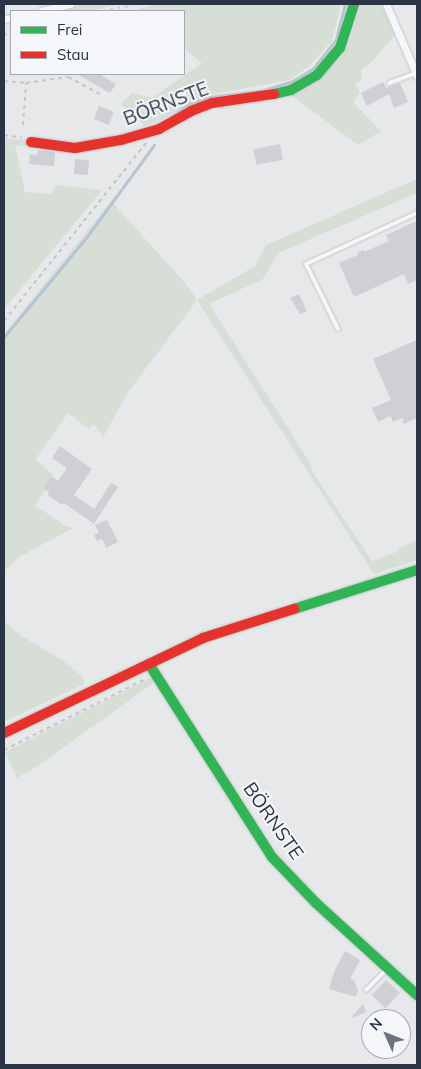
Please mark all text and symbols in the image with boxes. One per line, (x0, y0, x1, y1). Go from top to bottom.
legend (10, 10, 185, 75)
text: Frei (57, 20, 82, 39)
text: Stau (57, 45, 89, 64)
street label: BÖRNSTE (120, 77, 212, 131)
street label: BÖRNSTE (238, 778, 308, 864)
north arrow (361, 1009, 411, 1059)
text: N (366, 1014, 386, 1034)

